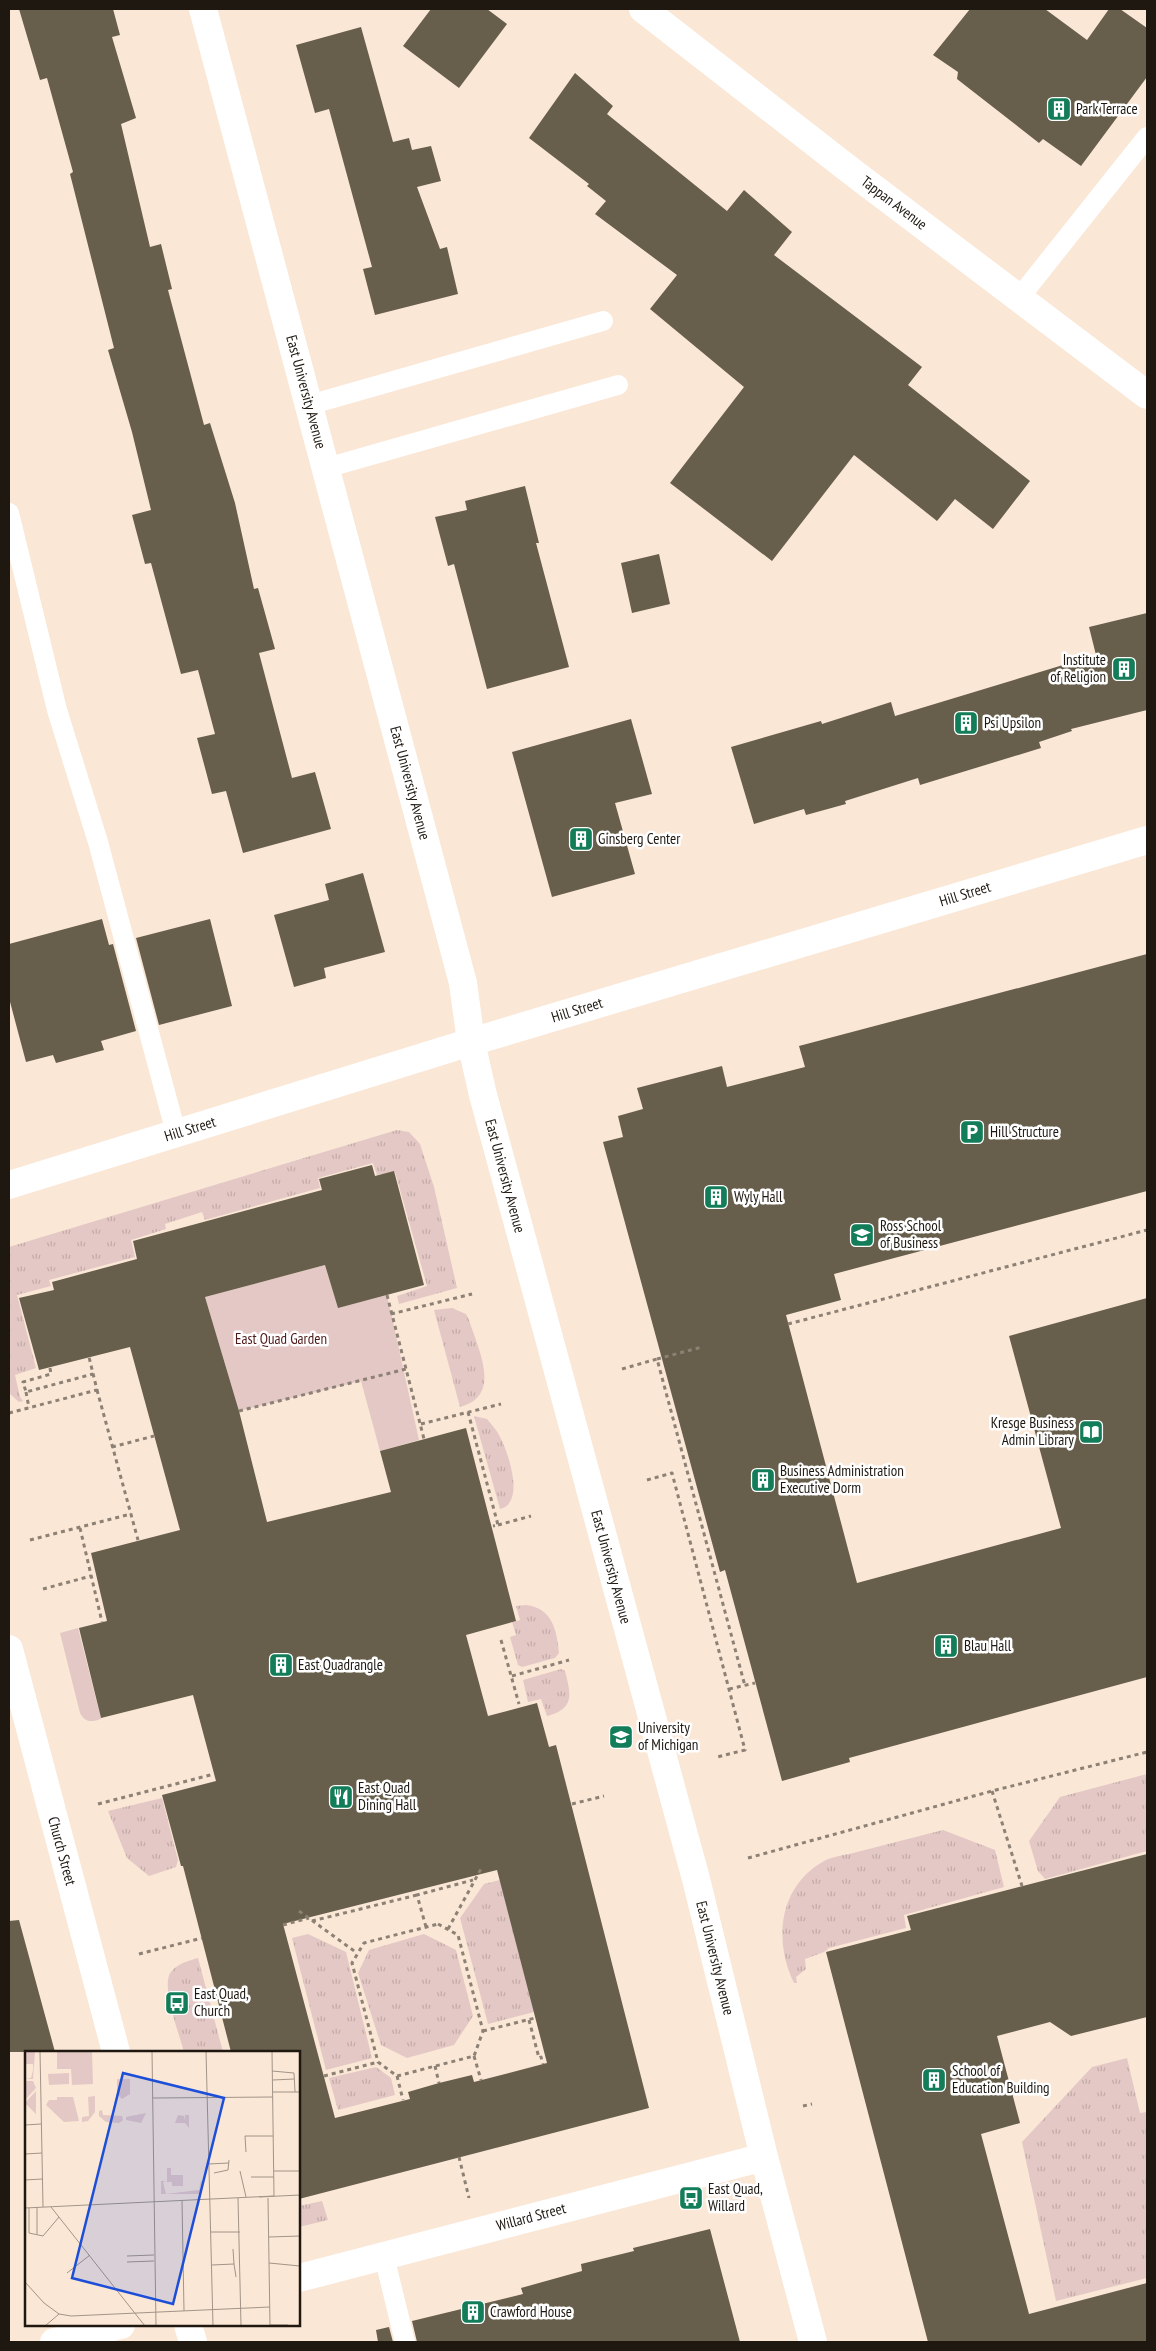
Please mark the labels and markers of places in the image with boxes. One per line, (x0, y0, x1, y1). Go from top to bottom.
building icon: Park Terrace (1046, 96, 1072, 122)
place label: Park Terrace (1076, 99, 1138, 118)
place label: Institute of Religion (1050, 650, 1106, 686)
building icon: Institute of Religion (1111, 656, 1137, 682)
building icon: Psi Upsilon (953, 710, 979, 736)
place label: Psi Upsilon (984, 713, 1041, 732)
building icon: Ginsberg Center (568, 826, 594, 852)
place label: Ginsberg Center (598, 829, 681, 848)
parking icon: Hill Structure (959, 1119, 985, 1145)
place label: Hill Structure (990, 1122, 1059, 1141)
building icon: Wyly Hall (703, 1184, 729, 1210)
place label: Wyly Hall (734, 1187, 783, 1206)
place label: Ross School of Business (880, 1216, 942, 1252)
school or university icon: Ross School of Business (849, 1222, 875, 1248)
place label: Kresge Business Admin Library (991, 1413, 1074, 1449)
library icon: Kresge Business Admin Library (1078, 1419, 1104, 1445)
place label: Business Administration Executive Dorm (780, 1461, 904, 1497)
building icon: Business Administration Executive Dorm (750, 1467, 776, 1493)
building icon: Blau Hall (933, 1633, 959, 1659)
place label: Blau Hall (964, 1636, 1012, 1655)
building icon: East Quadrangle (268, 1652, 294, 1678)
place label: East Quadrangle (298, 1655, 383, 1674)
place label: University of Michigan (638, 1718, 698, 1754)
school or university icon: University of Michigan (608, 1724, 634, 1750)
place label: East Quad Dining Hall (358, 1778, 417, 1814)
restaurant icon: East Quad Dining Hall (328, 1784, 354, 1810)
place label: East Quad, Church (194, 1984, 249, 2020)
bus stop icon: East Quad, Church (164, 1990, 190, 2016)
place label: School of Education Building (952, 2061, 1050, 2097)
building icon: School of Education Building (921, 2067, 947, 2093)
place label: East Quad, Willard (708, 2179, 763, 2215)
bus stop icon: East Quad, Willard (678, 2185, 704, 2211)
building icon: Crawford House (460, 2299, 486, 2325)
place label: Crawford House (490, 2302, 572, 2321)

